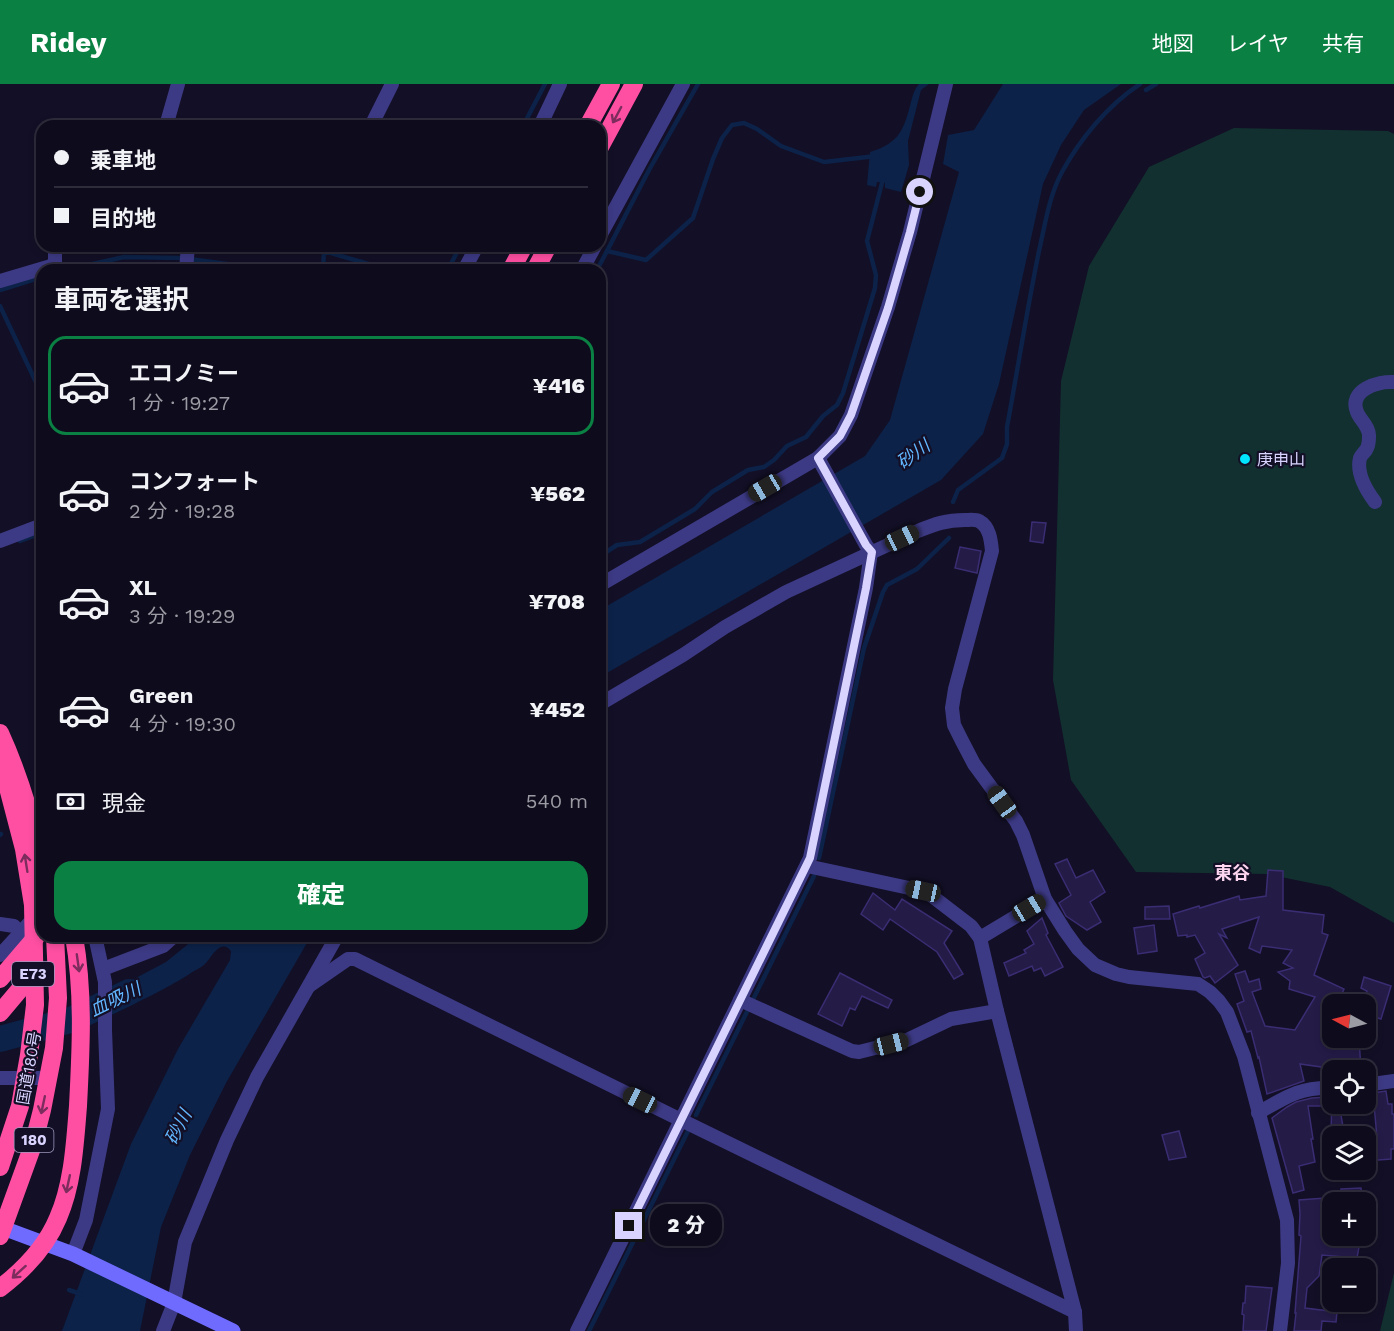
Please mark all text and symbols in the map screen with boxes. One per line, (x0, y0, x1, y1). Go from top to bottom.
text: Ridey (30, 26, 106, 59)
text: 地図 (1152, 31, 1194, 56)
text: レイヤ (1227, 31, 1289, 56)
text: 共有 (1322, 31, 1364, 56)
one-way arrow (611, 106, 623, 123)
text: 乗車地 (90, 148, 156, 173)
route start (906, 178, 933, 205)
text: 目的地 (90, 206, 156, 231)
text: 車両を選択 (54, 284, 189, 316)
icon: car (57, 359, 111, 413)
text: エコノミー (129, 361, 239, 386)
text: ¥416 (533, 373, 585, 398)
text: 1 分 · 19:27 (129, 391, 230, 415)
water label: 砂川 (892, 434, 935, 473)
place label: 庚申山 (1257, 450, 1305, 469)
marker: 庚申山 (1238, 452, 1252, 466)
icon: car (57, 467, 111, 521)
text: コンフォート (129, 469, 260, 494)
car (745, 471, 785, 505)
text: ¥562 (530, 481, 585, 506)
text: 2 分 · 19:28 (129, 499, 235, 523)
car (882, 522, 922, 554)
icon: car (57, 575, 111, 629)
text: XL (129, 575, 157, 600)
text: ¥708 (529, 589, 585, 614)
text: 3 分 · 19:29 (129, 604, 235, 628)
icon: car (57, 683, 111, 737)
text: Green (129, 683, 193, 708)
text: ¥452 (529, 697, 585, 722)
text: 4 分 · 19:30 (129, 712, 236, 736)
car (984, 782, 1020, 822)
icon: cash (54, 785, 87, 818)
text: 540 m (526, 789, 588, 813)
text: 現金 (102, 791, 146, 816)
one-way arrow (21, 854, 32, 873)
button: 確定 (54, 861, 588, 930)
district label: 東谷 (1214, 862, 1250, 883)
car (904, 878, 942, 904)
car (1009, 891, 1049, 925)
one-way arrow (73, 952, 84, 972)
road number: E73 (12, 962, 54, 986)
water label: 血吸川 (86, 977, 146, 1020)
north arrow (1322, 994, 1376, 1048)
map controls (1322, 994, 1376, 1312)
street label: 国道180号 (13, 1030, 45, 1106)
car (871, 1031, 911, 1057)
button: locate (1322, 1060, 1376, 1114)
car (620, 1084, 660, 1116)
one-way arrow (37, 1095, 48, 1115)
water label: 砂川 (160, 1104, 196, 1148)
button: layers (1322, 1126, 1376, 1180)
road number: 180 (15, 1128, 54, 1152)
one-way arrow (62, 1174, 73, 1193)
button: + (1322, 1192, 1376, 1246)
callout: 2 分 (650, 1205, 722, 1247)
route end (615, 1212, 642, 1239)
text: 2 分 (667, 1213, 705, 1237)
button: − (1322, 1258, 1376, 1312)
one-way arrow (12, 1265, 27, 1279)

